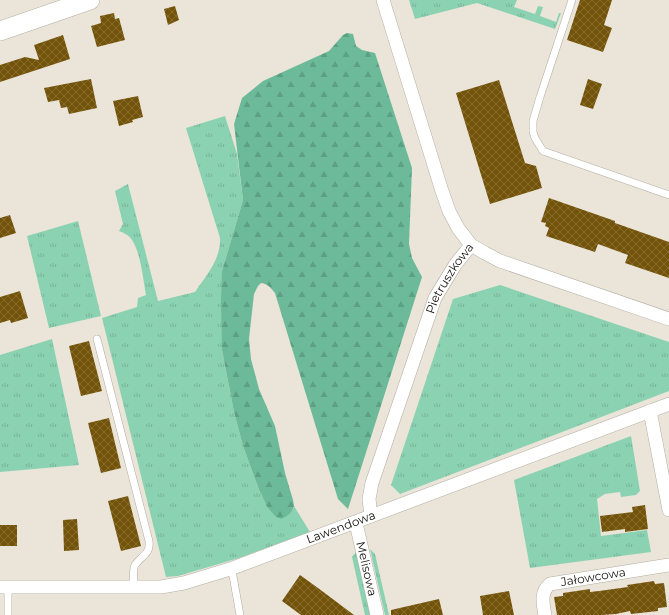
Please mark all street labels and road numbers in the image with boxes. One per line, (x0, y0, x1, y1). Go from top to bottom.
street label: Pietruszkowa (422, 240, 477, 316)
street label: Lawendowa (304, 507, 377, 547)
street label: Melisowa (353, 540, 380, 598)
street label: Jałowcowa (559, 564, 627, 589)

